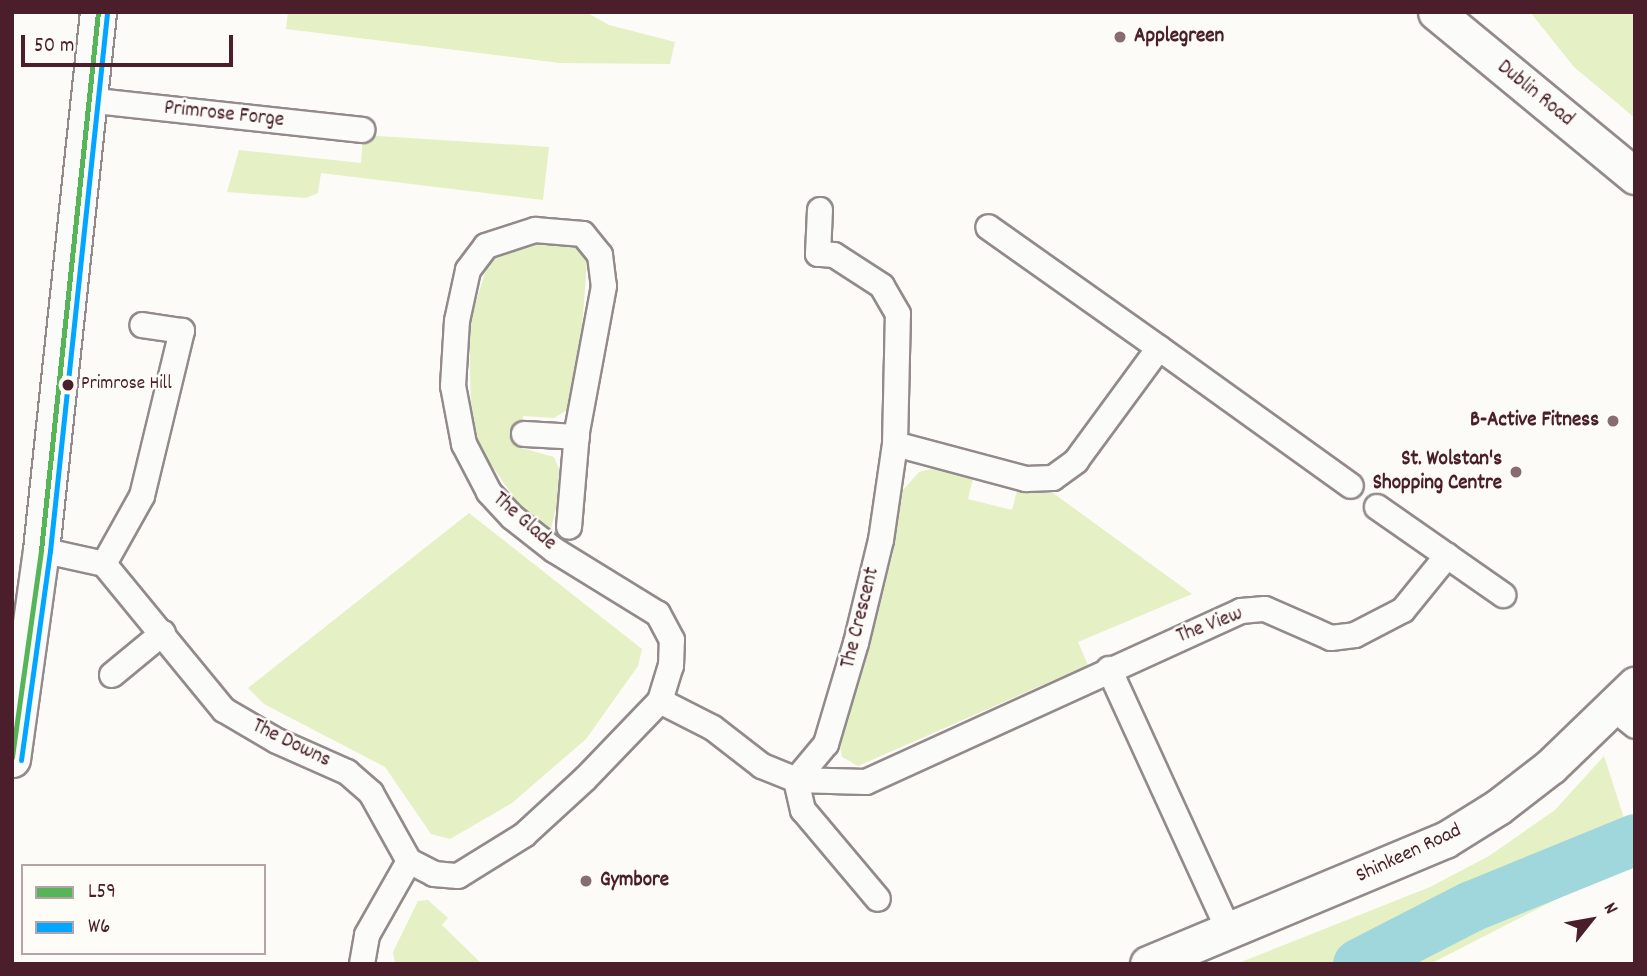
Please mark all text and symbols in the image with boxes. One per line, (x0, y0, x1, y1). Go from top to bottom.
scale bar (24, 21, 236, 65)
place label: Applegreen (1134, 24, 1224, 50)
marker: Applegreen (1112, 29, 1128, 45)
text: 50 m (34, 32, 74, 62)
street label: Dublin Road (1491, 55, 1579, 133)
street label: Primrose Forge (163, 96, 285, 134)
place label: Primrose Hill (81, 374, 172, 396)
marker: Primrose Hill (61, 378, 75, 392)
place label: B-Active Fitness (1470, 408, 1599, 434)
marker: B-Active Fitness (1605, 413, 1621, 429)
place label: St. Wolstan's Shopping Centre (1373, 447, 1502, 497)
marker: St. Wolstan's Shopping Centre (1508, 464, 1524, 480)
street label: The Glade (487, 487, 561, 557)
street label: The Crescent (836, 565, 886, 671)
street label: The View (1173, 602, 1247, 650)
street label: The Downs (248, 714, 334, 774)
street label: Shinkeen Road (1352, 819, 1466, 889)
legend (21, 864, 266, 955)
place label: Gymbore (600, 868, 669, 894)
marker: Gymbore (578, 873, 594, 889)
text: L59 (88, 878, 116, 908)
north arrow (1556, 885, 1626, 955)
text: N (1595, 898, 1623, 920)
text: W6 (88, 913, 110, 943)

